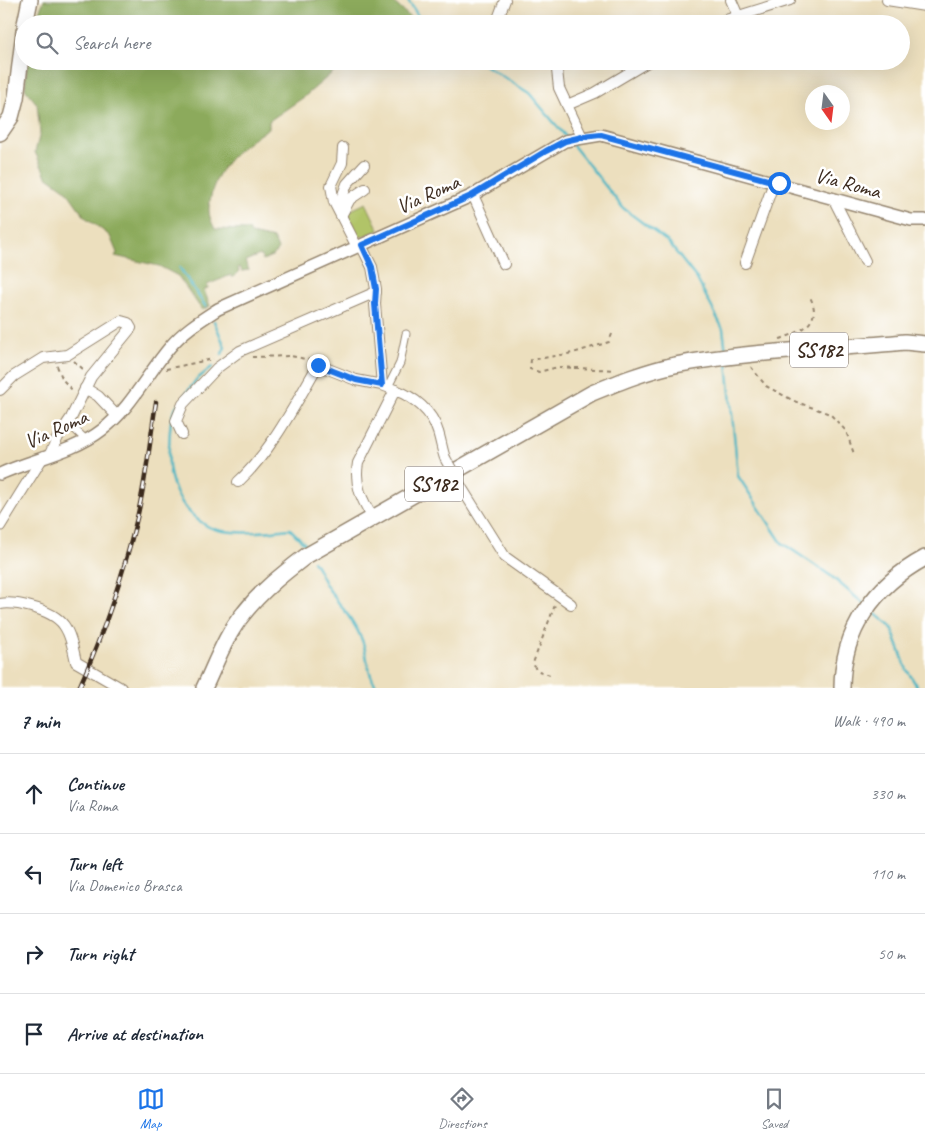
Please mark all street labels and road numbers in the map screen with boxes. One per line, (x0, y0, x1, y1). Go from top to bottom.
street label: Via Roma (813, 162, 885, 205)
street label: Via Roma (392, 168, 465, 219)
road number: SS182 (790, 332, 848, 368)
street label: Via Roma (20, 403, 93, 454)
road number: SS182 (405, 466, 463, 502)

